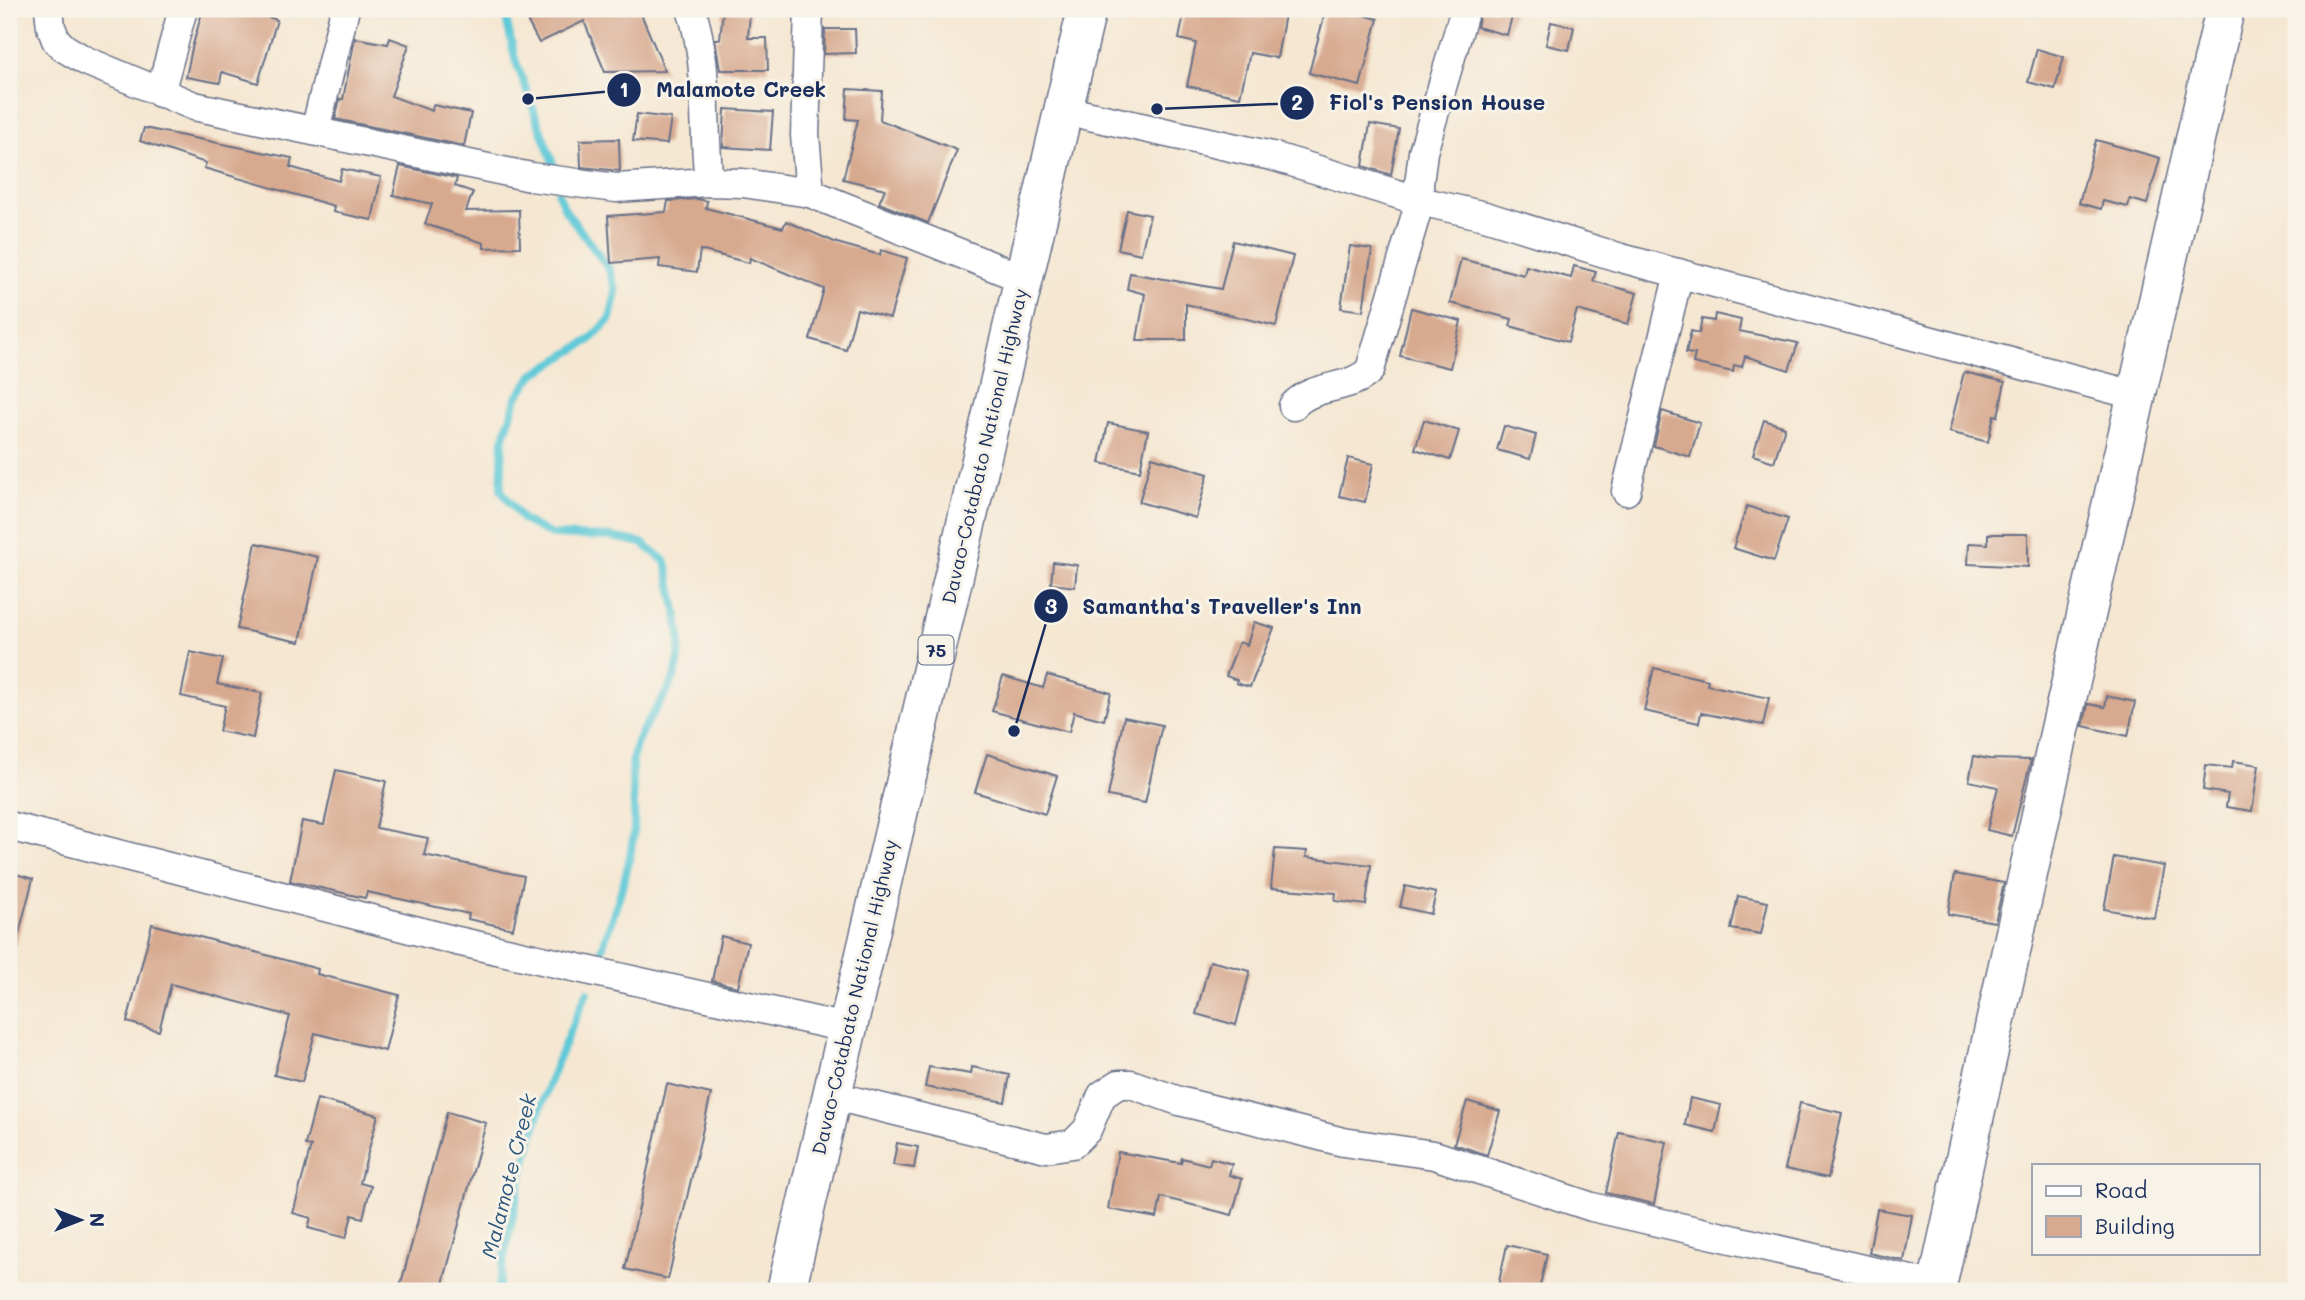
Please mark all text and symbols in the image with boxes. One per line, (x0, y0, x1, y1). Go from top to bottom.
callout: Malamote Creek (607, 69, 840, 111)
text: 1 (619, 75, 629, 102)
text: Malamote Creek (656, 75, 826, 102)
callout: Fiol's Pension House (1280, 82, 1559, 124)
text: 2 (1291, 88, 1303, 115)
text: Fiol's Pension House (1329, 88, 1545, 115)
street label: Davao-Cotabato National Highway (936, 286, 1032, 606)
callout: Samantha's Traveller's Inn (1034, 585, 1376, 627)
text: 3 (1045, 592, 1057, 619)
text: Samantha's Traveller's Inn (1082, 592, 1362, 619)
road number: 75 (918, 636, 954, 664)
street label: Davao-Cotabato National Highway (806, 837, 902, 1157)
water label: Malamote Creek (474, 1090, 542, 1261)
legend (2032, 1164, 2260, 1254)
text: Road (2095, 1176, 2147, 1203)
north arrow (46, 1184, 116, 1254)
text: Building (2095, 1212, 2175, 1239)
text: N (85, 1213, 110, 1227)

